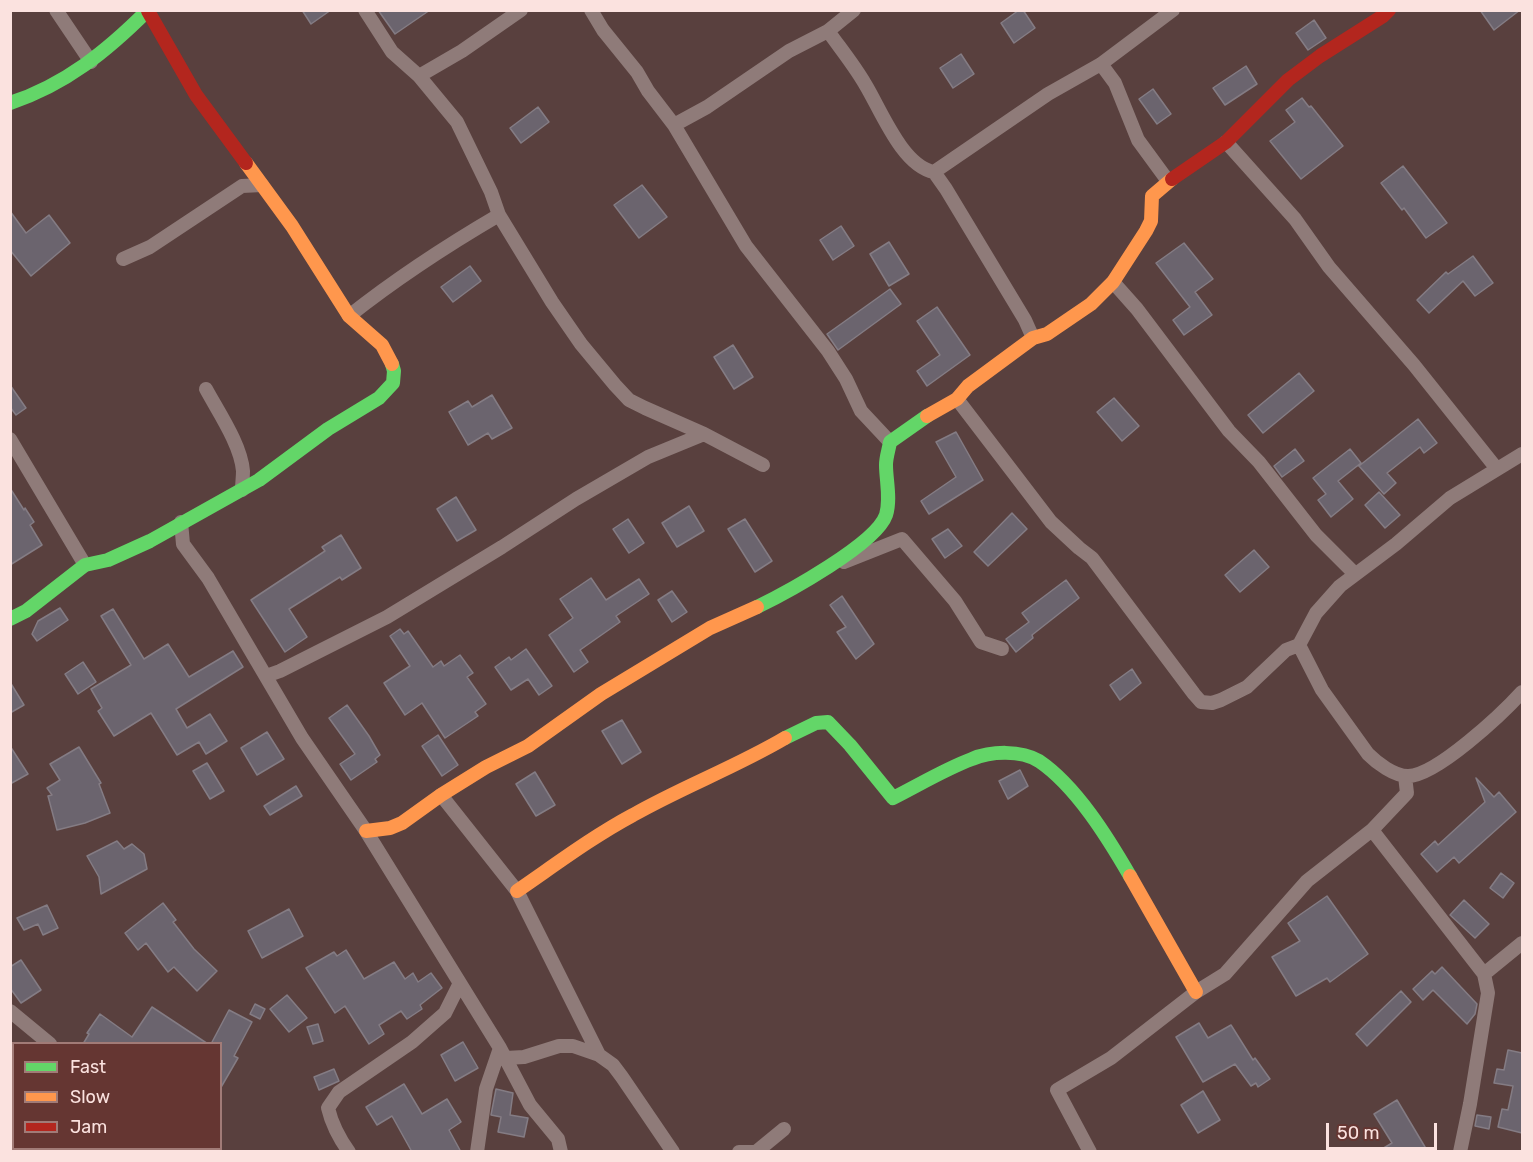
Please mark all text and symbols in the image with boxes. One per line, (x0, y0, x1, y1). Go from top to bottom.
legend (12, 1042, 222, 1150)
text: Fast (70, 1056, 106, 1078)
text: Slow (70, 1086, 110, 1108)
scale bar (1329, 1111, 1440, 1149)
text: Jam (70, 1116, 107, 1138)
text: 50 m (1337, 1122, 1380, 1144)

